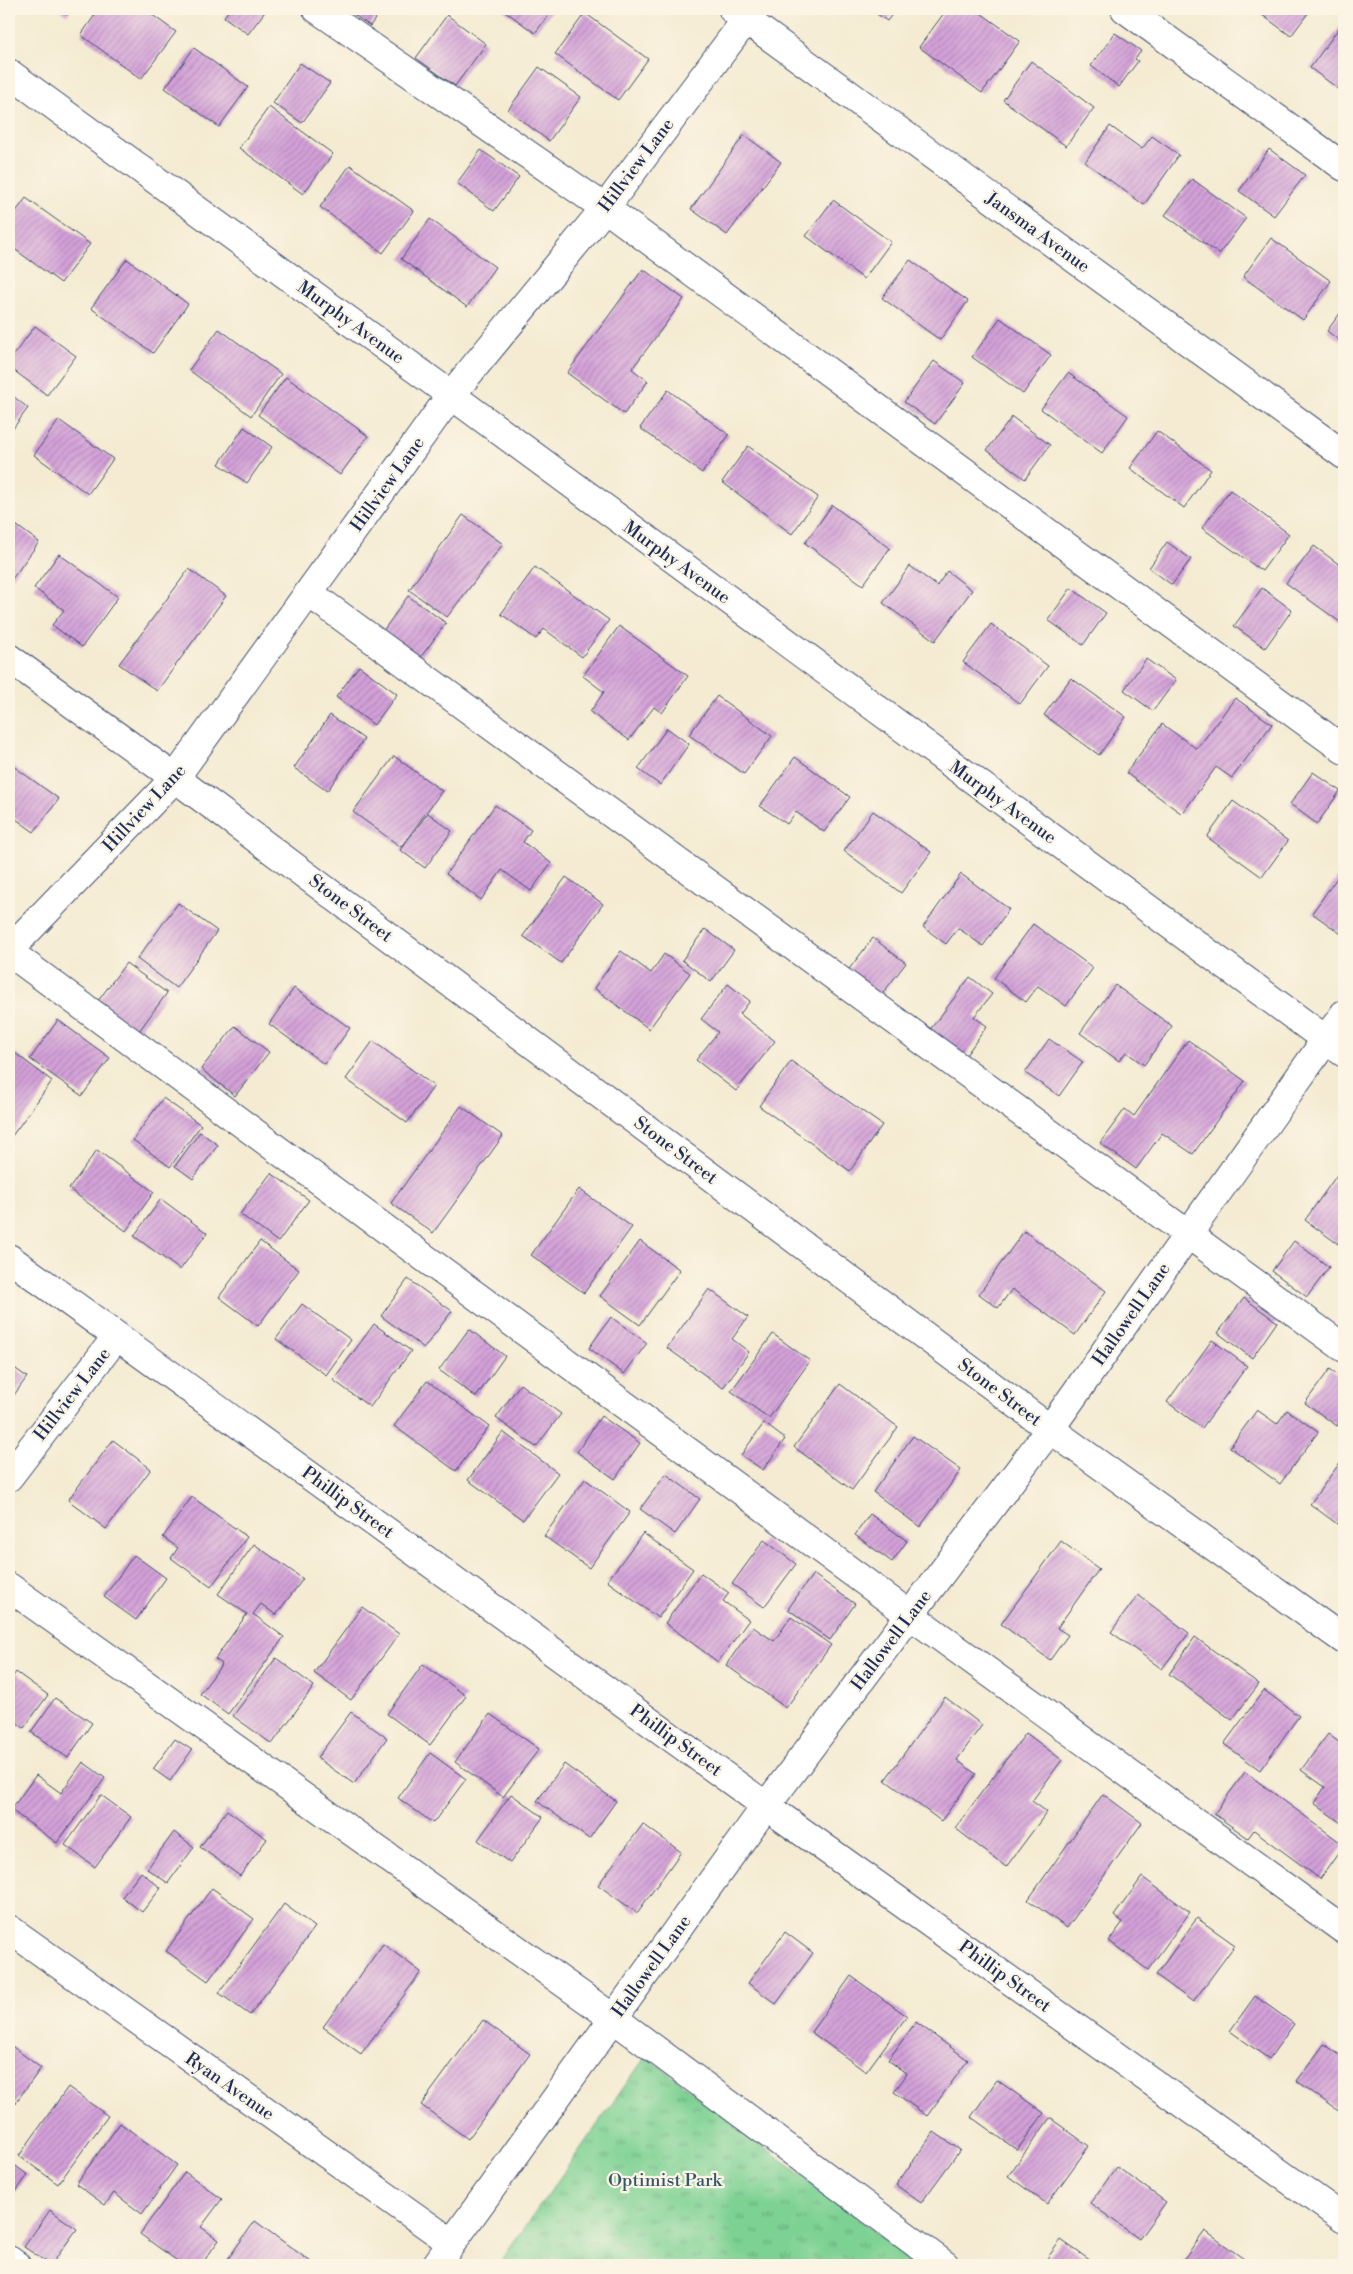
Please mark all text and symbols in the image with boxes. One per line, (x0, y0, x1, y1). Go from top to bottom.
street label: Hillview Lane (593, 114, 679, 217)
street label: Jansma Avenue (980, 186, 1094, 278)
street label: Murphy Avenue (292, 276, 409, 369)
street label: Hillview Lane (345, 432, 430, 536)
street label: Murphy Avenue (618, 516, 735, 609)
street label: Murphy Avenue (944, 756, 1061, 849)
street label: Hillview Lane (98, 760, 191, 857)
street label: Stone Street (304, 869, 398, 948)
street label: Stone Street (629, 1111, 723, 1190)
street label: Hallowell Lane (1087, 1258, 1175, 1370)
street label: Hillview Lane (29, 1343, 116, 1446)
street label: Stone Street (953, 1353, 1047, 1432)
street label: Phillip Street (297, 1461, 399, 1544)
street label: Hallowell Lane (846, 1585, 937, 1695)
street label: Phillip Street (625, 1699, 727, 1782)
street label: Hallowell Lane (607, 1911, 696, 2022)
street label: Phillip Street (954, 1935, 1056, 2018)
street label: Ryan Avenue (181, 2047, 279, 2126)
park label: Optimist Park (608, 2169, 724, 2192)

